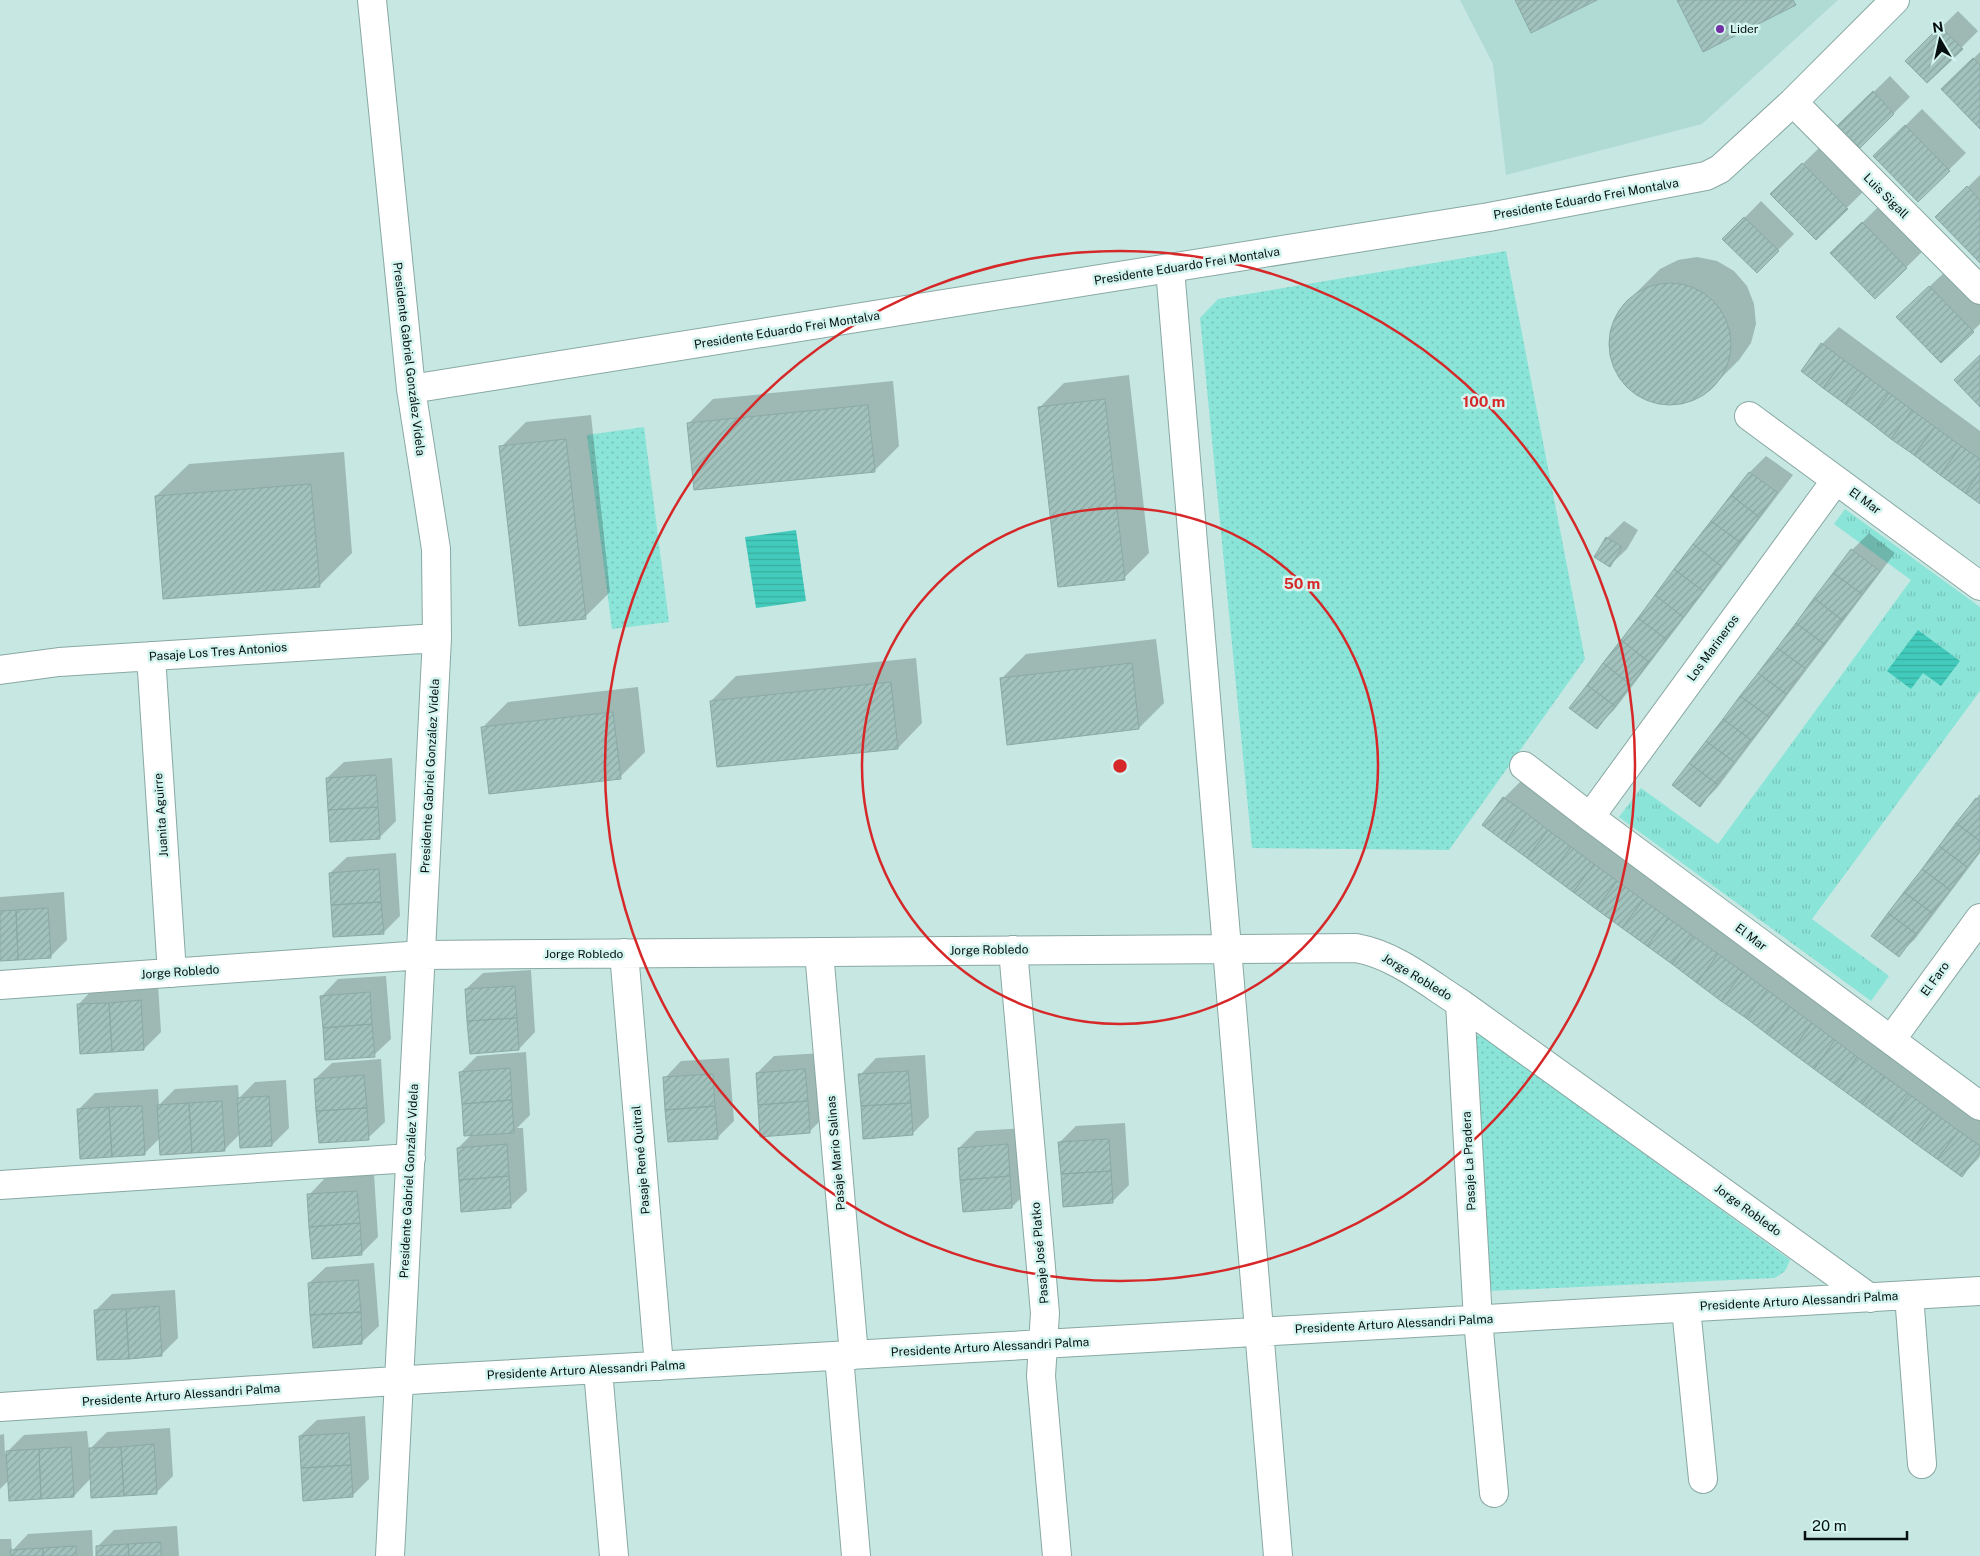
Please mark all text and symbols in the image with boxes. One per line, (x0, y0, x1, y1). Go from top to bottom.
north arrow (1915, 15, 1965, 65)
text: N (1931, 18, 1945, 36)
place label: Lider (1730, 22, 1759, 36)
marker: Lider (1714, 23, 1726, 35)
street label: Luis Sigall (1861, 171, 1912, 222)
street label: Presidente Eduardo Frei Montalva (1492, 176, 1680, 222)
street label: Presidente Eduardo Frei Montalva (1093, 244, 1281, 288)
street label: Presidente Gabriel González Videla (390, 261, 428, 457)
street label: Presidente Eduardo Frei Montalva (693, 308, 881, 352)
text: 100 m (1463, 393, 1505, 410)
street label: El Mar (1846, 485, 1884, 517)
text: 50 m (1284, 575, 1320, 592)
street label: Los Marineros (1684, 612, 1742, 684)
street label: Pasaje Los Tres Antonios (149, 640, 287, 664)
street label: Presidente Gabriel González Videla (418, 678, 442, 874)
centre of rings (1111, 757, 1129, 775)
street label: Juanita Aguirre (151, 772, 171, 857)
street label: El Mar (1733, 921, 1770, 954)
street label: Jorge Robledo (949, 942, 1029, 958)
street label: Jorge Robledo (545, 947, 624, 961)
street label: Jorge Robledo (1380, 951, 1455, 1003)
street label: El Faro (1918, 959, 1952, 999)
street label: Jorge Robledo (140, 962, 220, 982)
street label: Presidente Gabriel González Videla (397, 1083, 421, 1279)
street label: Pasaje Mario Salinas (824, 1095, 848, 1211)
street label: Pasaje René Quitral (629, 1105, 653, 1215)
street label: Pasaje La Pradera (1459, 1111, 1479, 1211)
street label: Jorge Robledo (1712, 1181, 1784, 1239)
street label: Pasaje José Platko (1029, 1201, 1051, 1305)
street label: Presidente Arturo Alessandri Palma (1699, 1289, 1899, 1313)
street label: Presidente Arturo Alessandri Palma (1294, 1312, 1494, 1336)
street label: Presidente Arturo Alessandri Palma (890, 1335, 1090, 1359)
street label: Presidente Arturo Alessandri Palma (486, 1358, 686, 1382)
street label: Presidente Arturo Alessandri Palma (81, 1381, 281, 1409)
scale bar (1805, 1508, 1908, 1540)
text: 20 m (1812, 1517, 1847, 1534)

